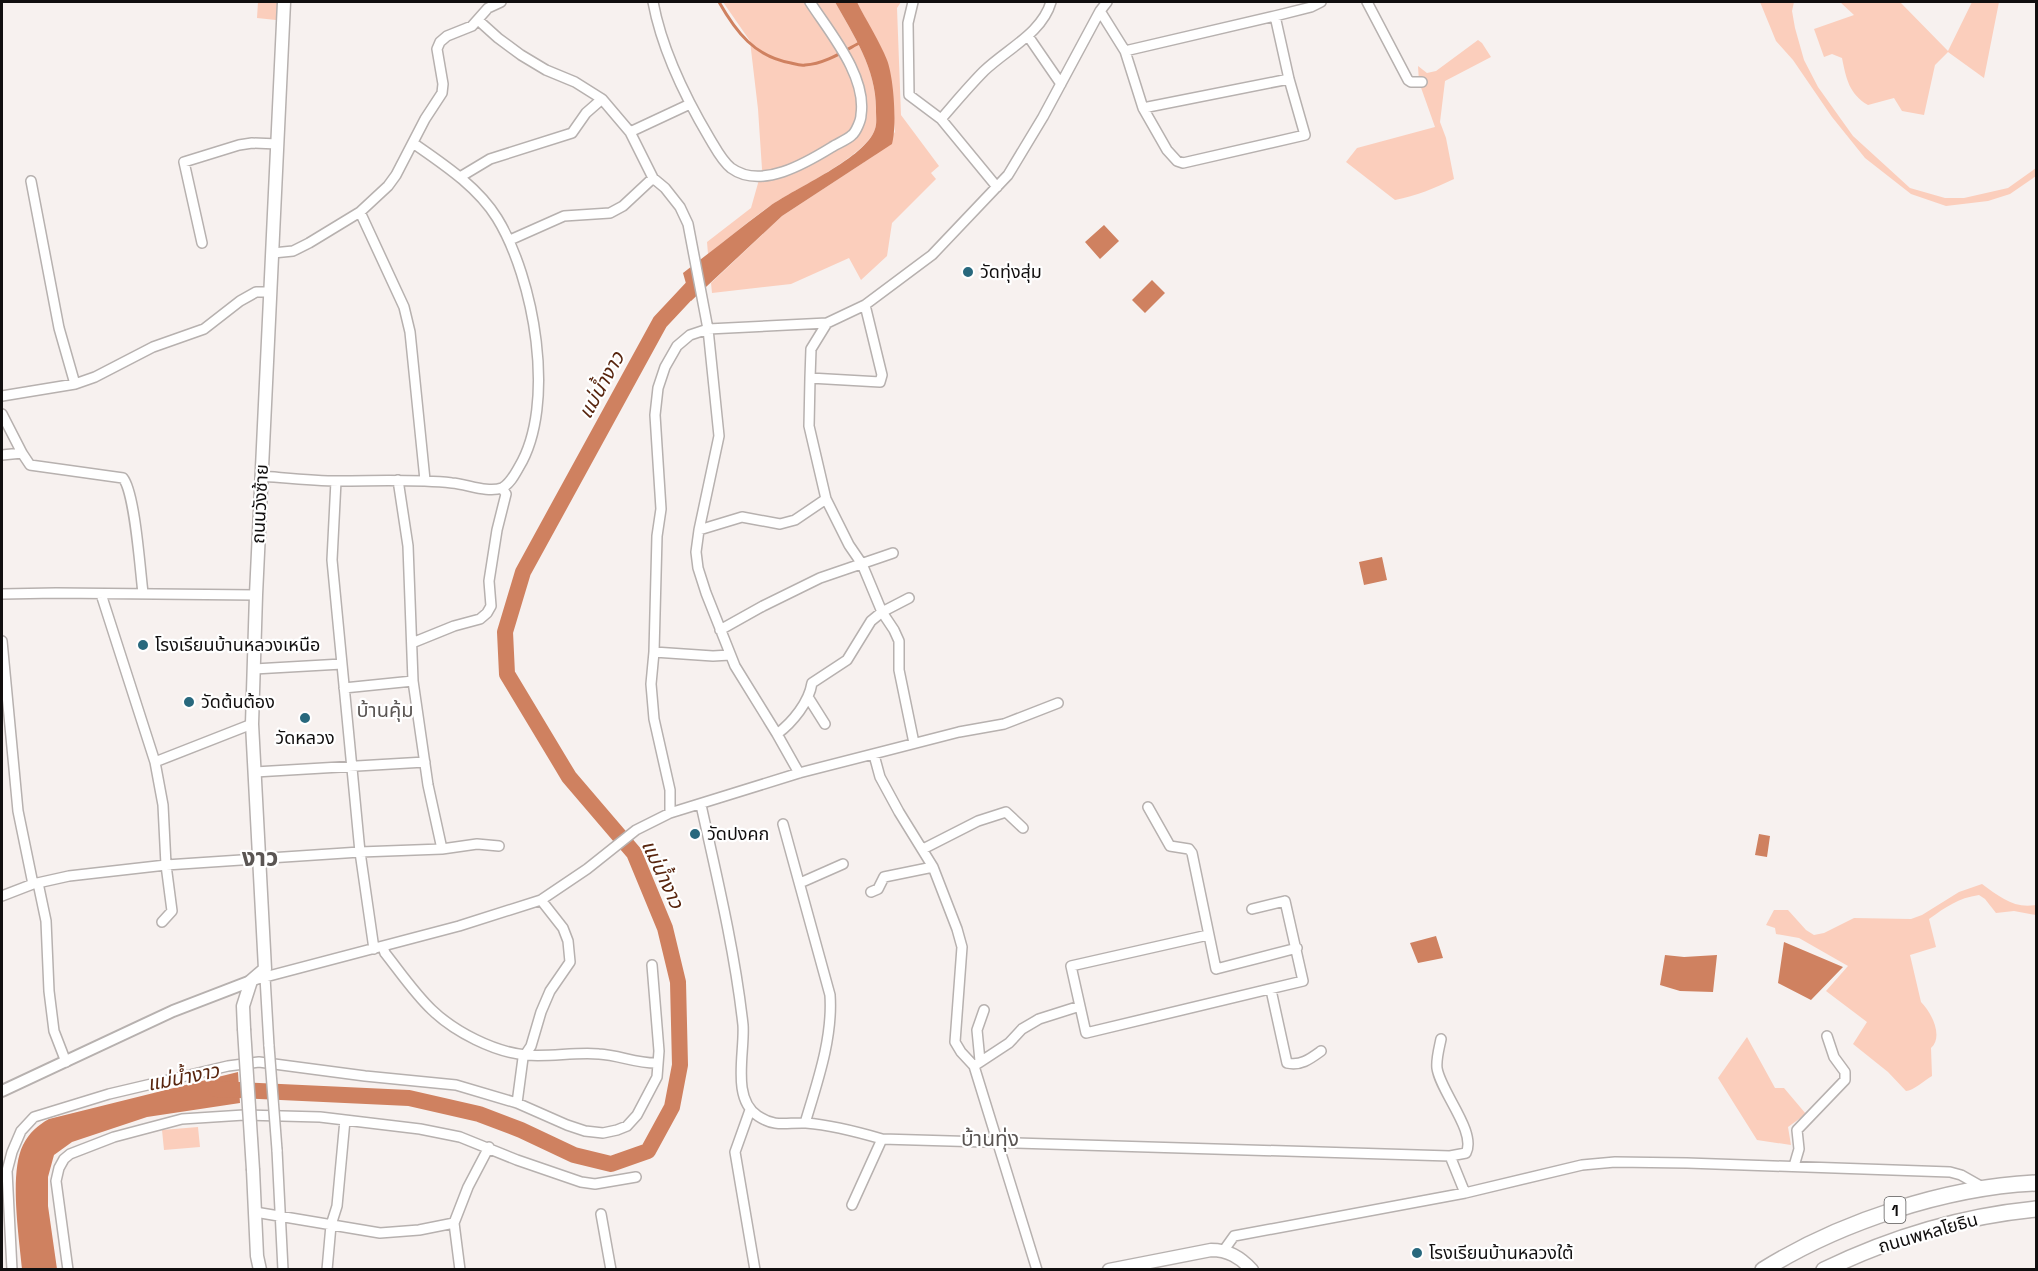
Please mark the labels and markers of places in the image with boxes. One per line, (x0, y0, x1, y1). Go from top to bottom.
place label: วัดทุ่งสุ่ม (980, 260, 1042, 283)
marker: วัดทุ่งสุ่ม (961, 265, 975, 279)
place label: โรงเรียนบ้านหลวงเหนือ (155, 633, 320, 656)
marker: โรงเรียนบ้านหลวงเหนือ (136, 638, 150, 652)
place label: วัดต้นต้อง (201, 690, 275, 713)
marker: วัดต้นต้อง (182, 695, 196, 709)
marker: วัดหลวง (298, 711, 312, 725)
place label: วัดหลวง (275, 726, 335, 749)
place label: วัดปงคก (707, 822, 769, 845)
marker: วัดปงคก (688, 827, 702, 841)
place label: โรงเรียนบ้านหลวงใต้ (1429, 1241, 1574, 1264)
marker: โรงเรียนบ้านหลวงใต้ (1410, 1246, 1424, 1260)

